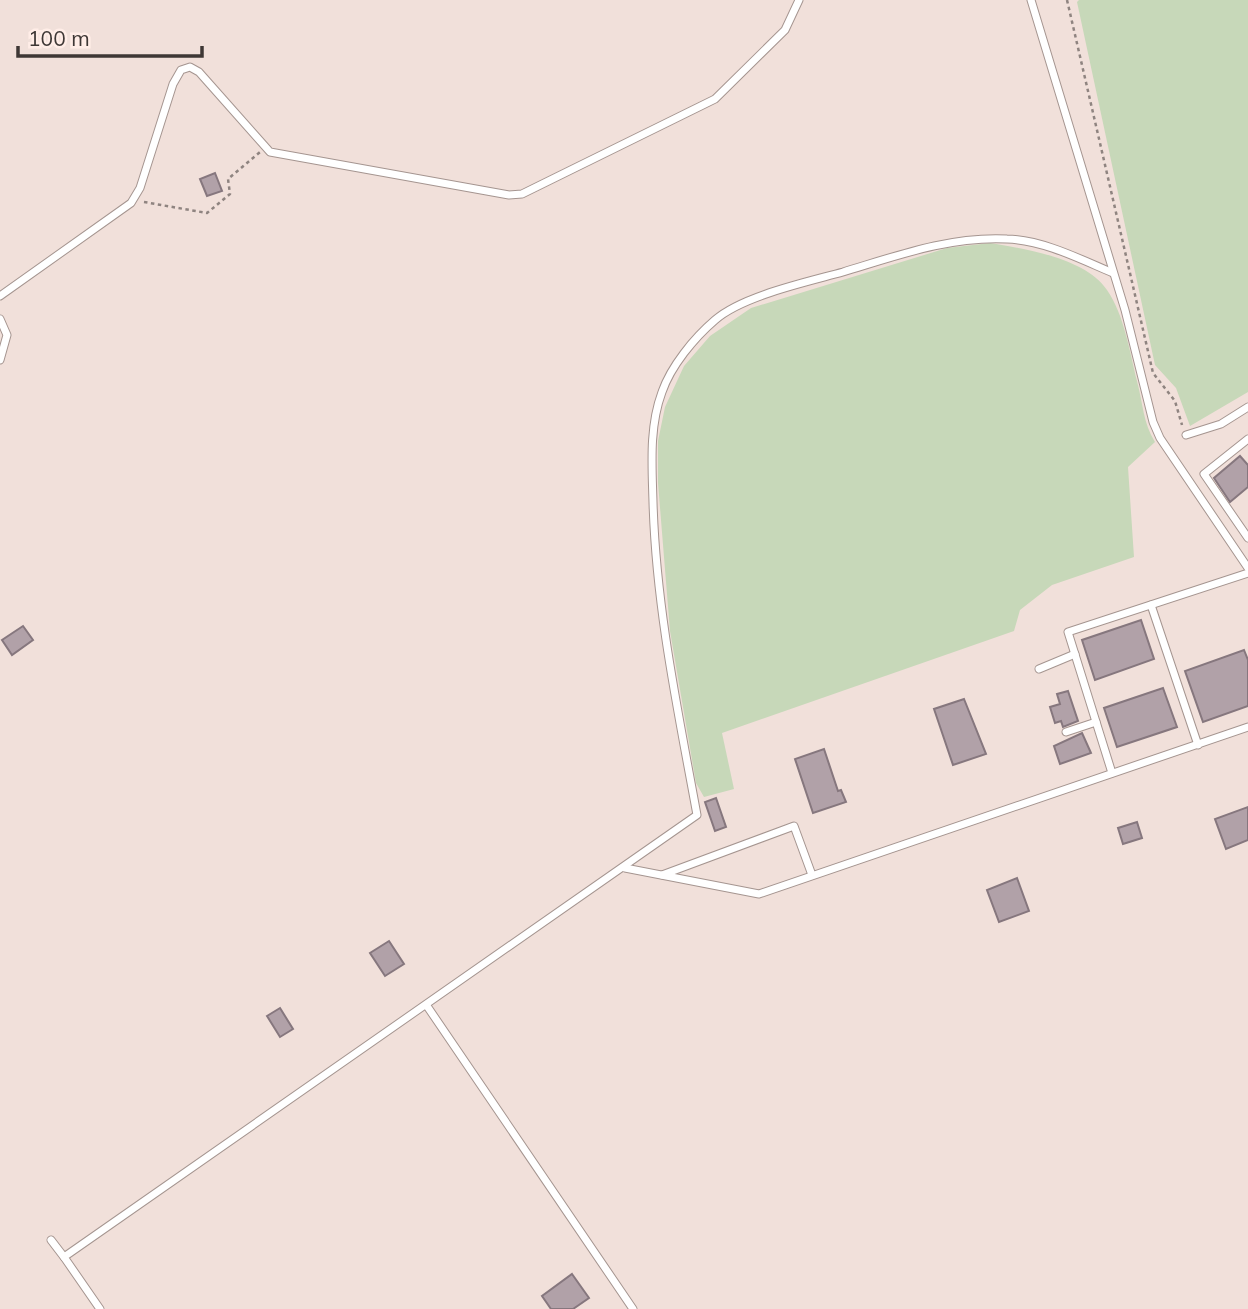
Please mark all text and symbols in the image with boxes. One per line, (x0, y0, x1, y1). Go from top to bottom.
scale bar (18, 14, 201, 58)
text: 100 m (28, 25, 90, 51)

